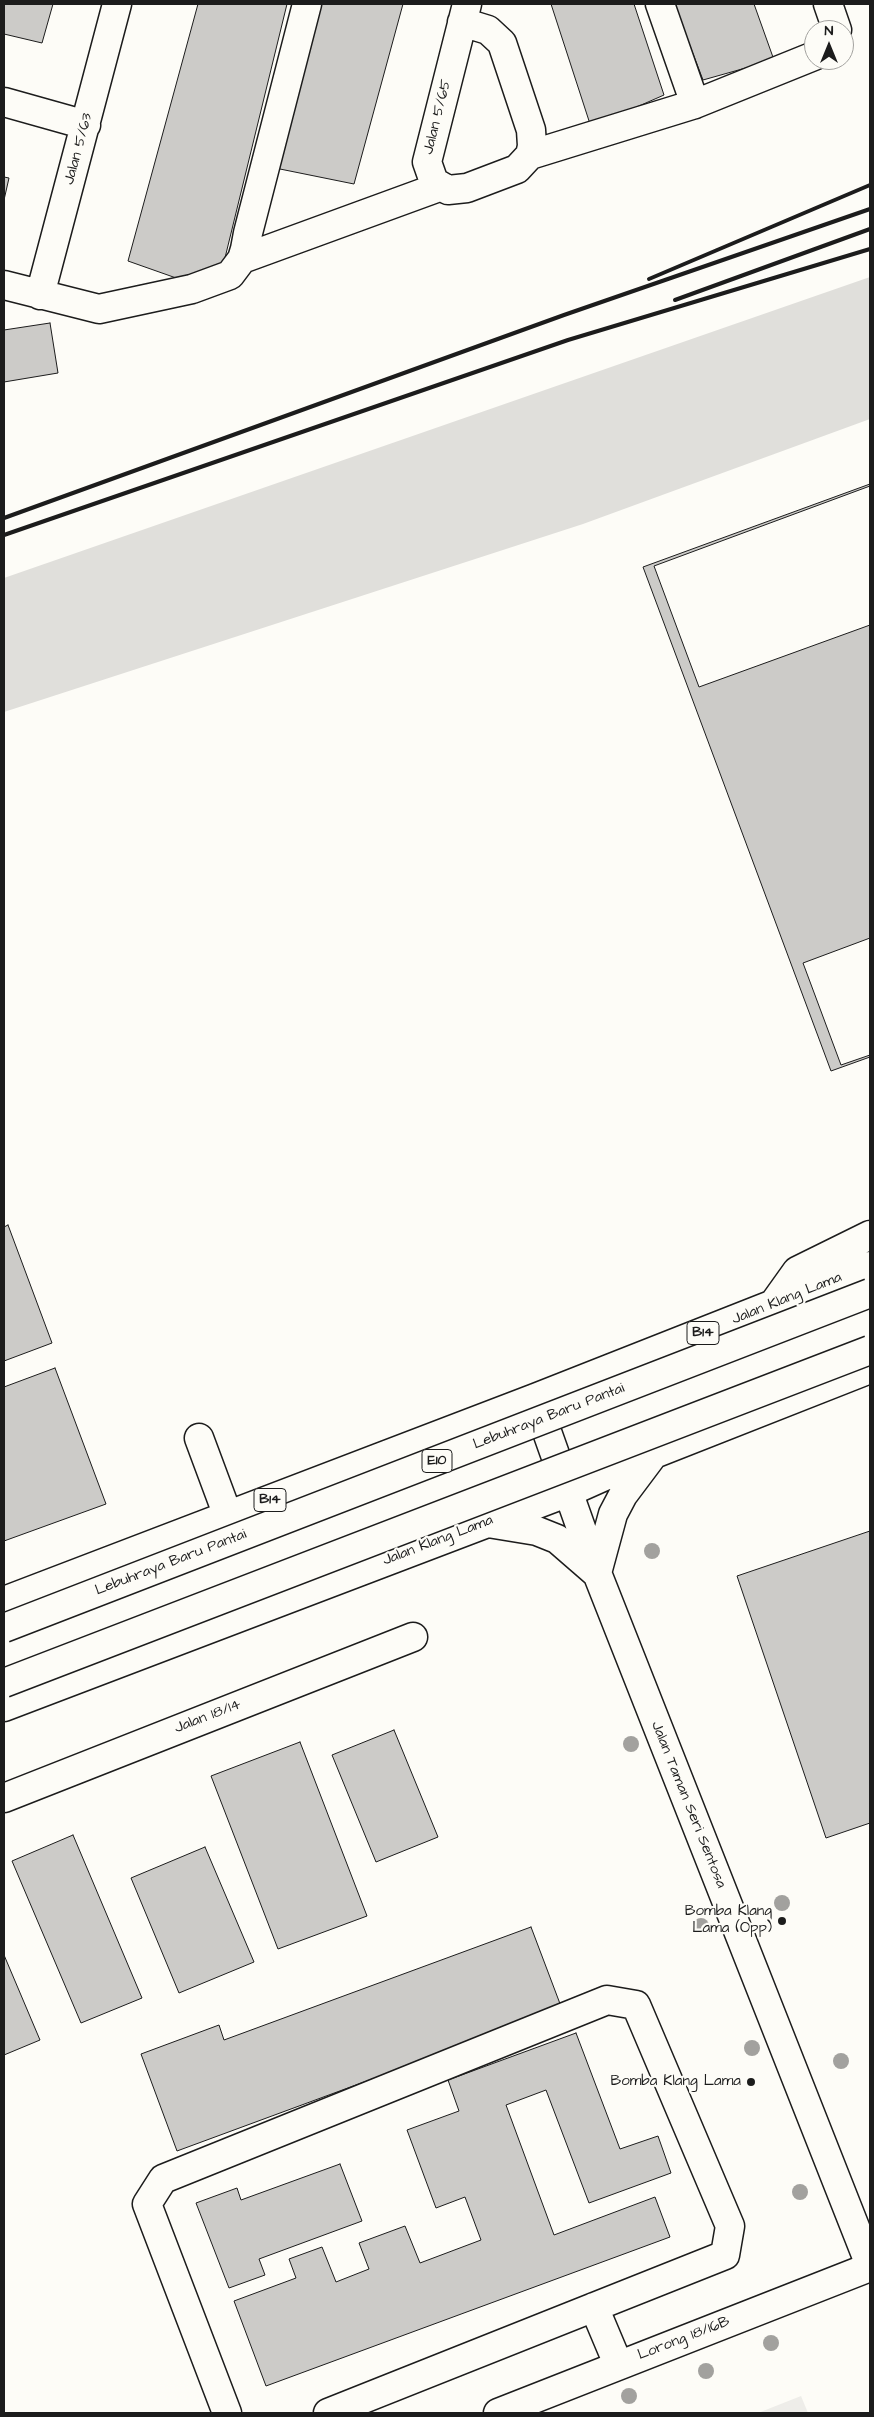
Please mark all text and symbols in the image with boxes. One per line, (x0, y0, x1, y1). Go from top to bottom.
north arrow (804, 20, 854, 70)
text: N (825, 21, 833, 41)
street label: Jalan 5/65 (420, 78, 456, 156)
street label: Jalan 5/63 (61, 111, 97, 187)
street label: Jalan Klang Lama (730, 1269, 844, 1329)
road number: B14 (687, 1322, 719, 1345)
street label: Lebuhraya Baru Pantai (471, 1380, 627, 1454)
road number: E10 (422, 1450, 452, 1472)
road number: B14 (254, 1488, 286, 1512)
street label: Jalan Klang Lama (380, 1512, 496, 1570)
street label: Lebuhraya Baru Pantai (93, 1526, 249, 1600)
street label: Jalan 18/14 (172, 1696, 244, 1738)
street label: Jalan Taman Seri Sentosa (646, 1719, 730, 1891)
place label: Bomba Klang Lama (Opp) (685, 1903, 772, 1938)
marker: Bomba Klang Lama (Opp) (776, 1915, 788, 1927)
place label: Bomba Klang Lama (611, 2073, 741, 2091)
marker: Bomba Klang Lama (745, 2076, 757, 2088)
street label: Lorong 18/16B (635, 2313, 733, 2365)

